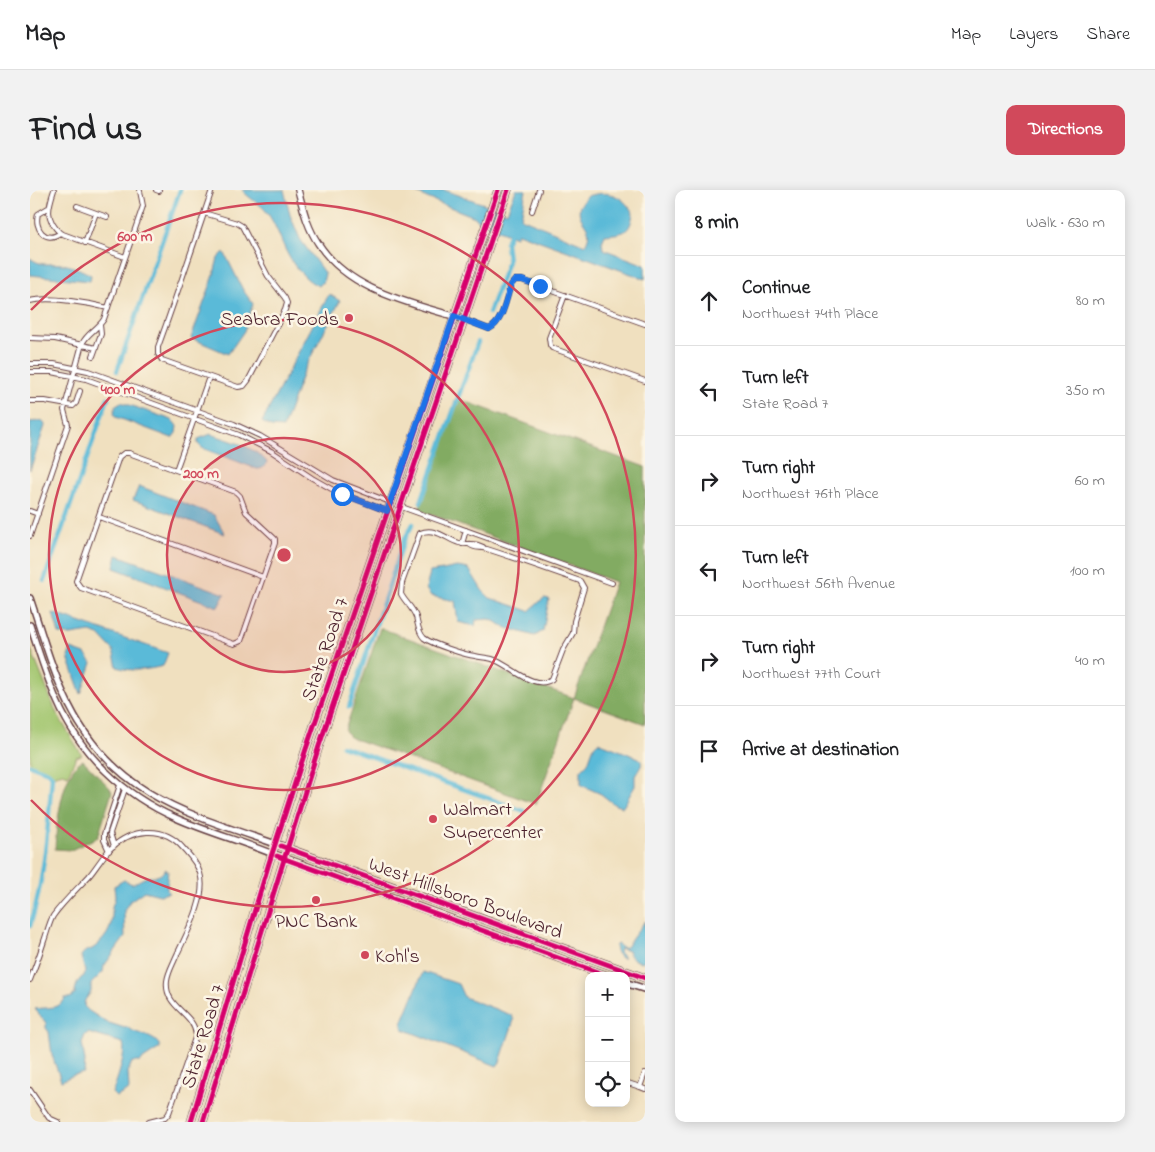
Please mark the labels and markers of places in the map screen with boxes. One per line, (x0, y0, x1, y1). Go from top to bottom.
place label: Seabra Foods (220, 306, 339, 335)
marker: Seabra Foods (343, 312, 355, 324)
centre of rings (275, 546, 293, 564)
place label: Walmart Supercenter (443, 796, 544, 848)
marker: Walmart Supercenter (427, 813, 439, 825)
marker: PNC Bank (310, 894, 322, 906)
place label: PNC Bank (275, 908, 358, 937)
place label: Kohl's (375, 943, 420, 972)
marker: Kohl's (359, 949, 371, 961)

